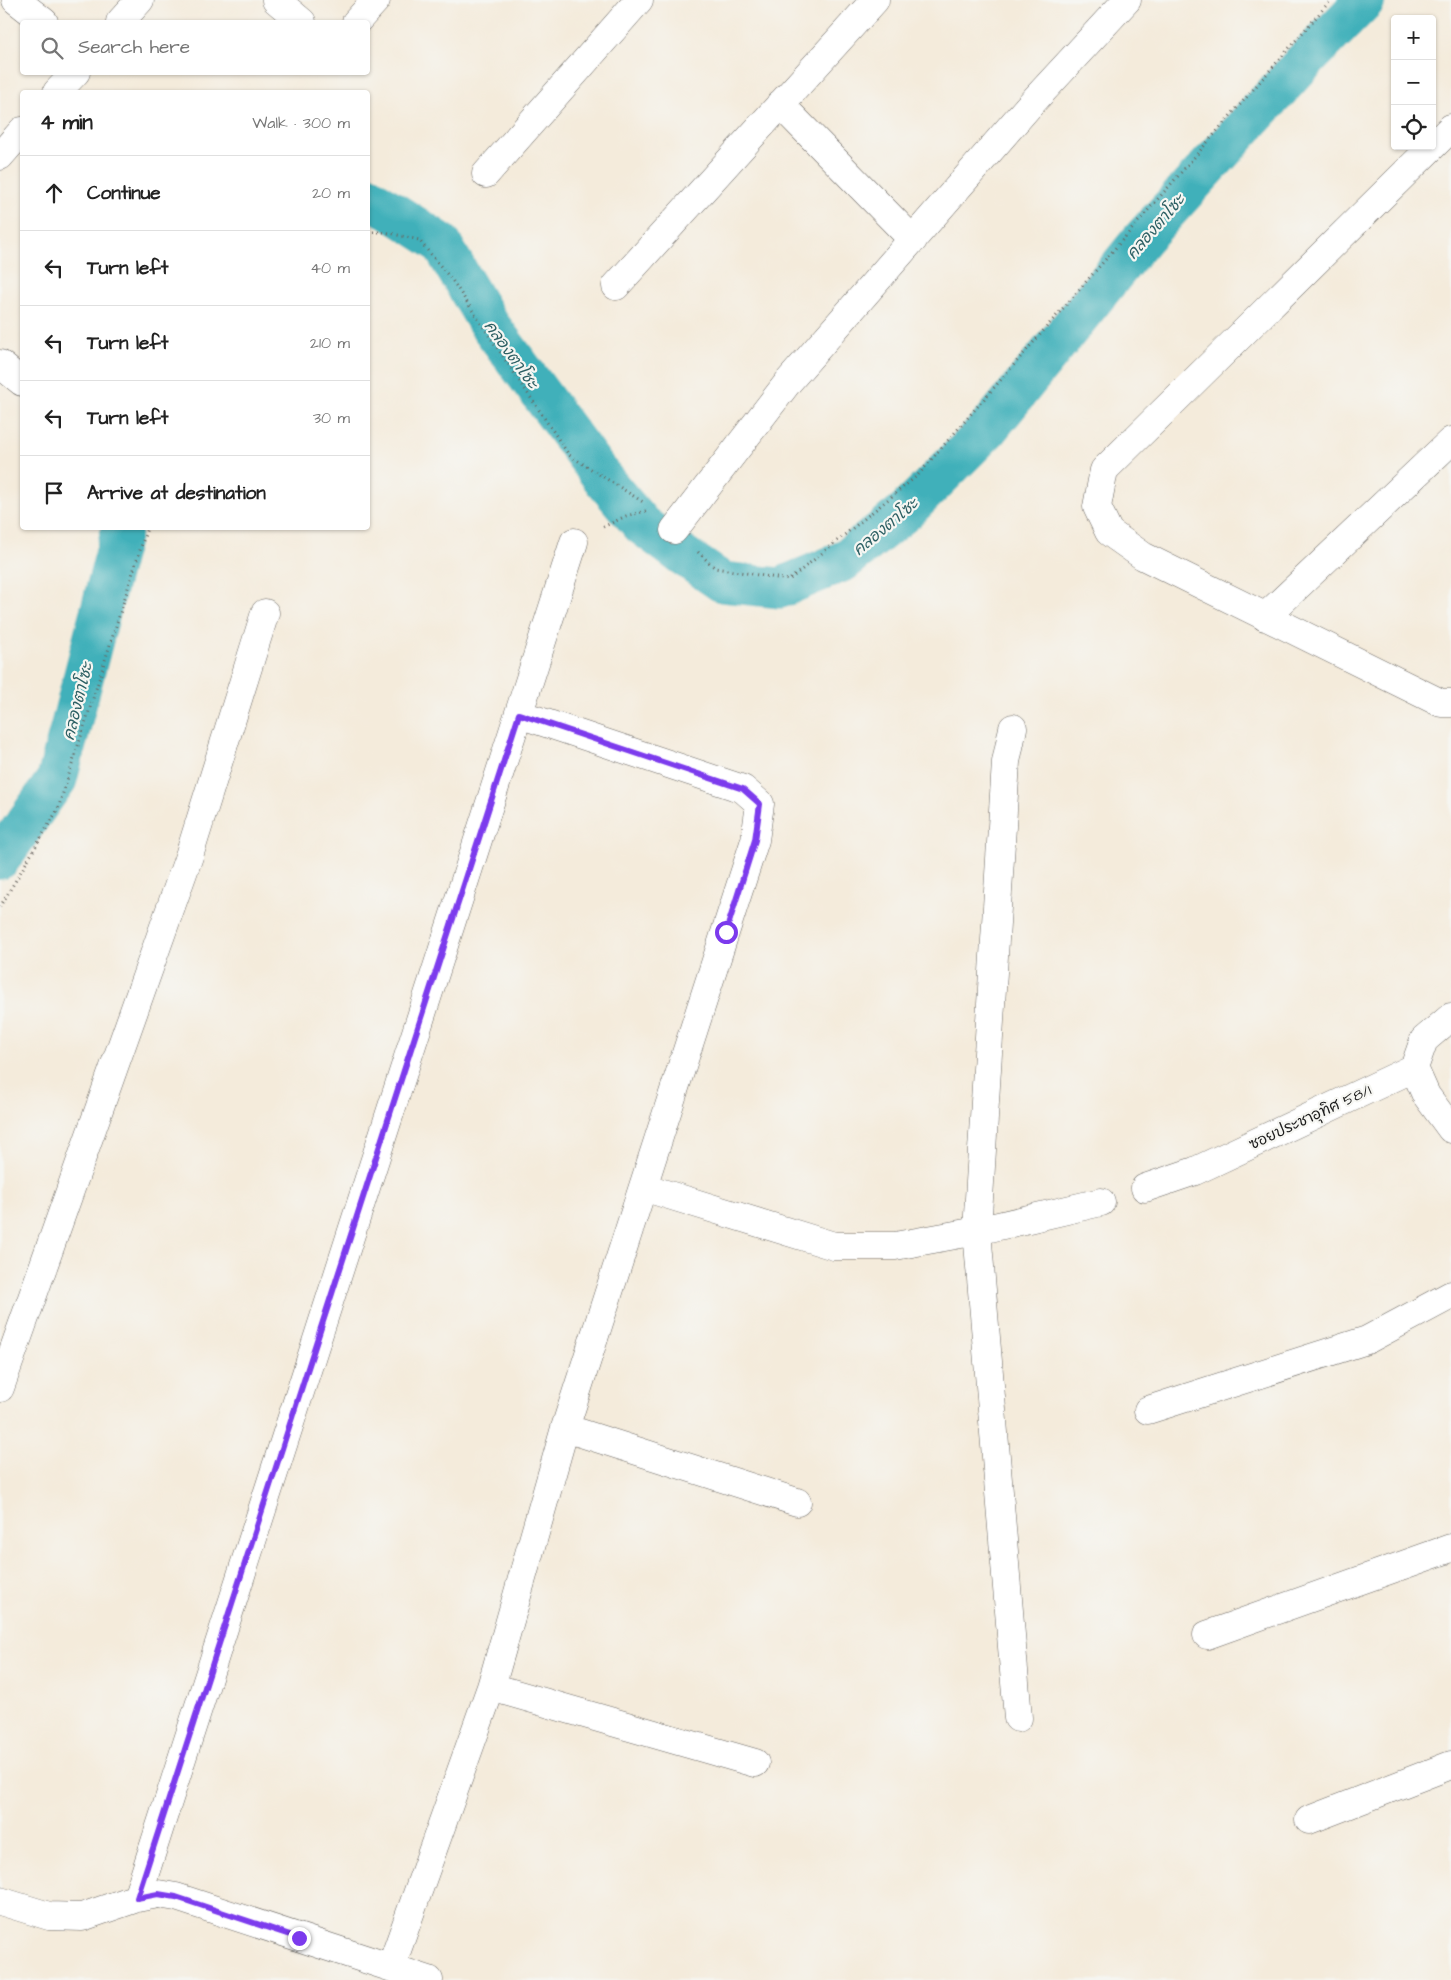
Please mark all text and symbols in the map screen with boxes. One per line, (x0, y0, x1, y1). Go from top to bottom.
map controls (1391, 15, 1436, 150)
button: + (1391, 15, 1436, 60)
search box (20, 20, 370, 75)
icon: search (38, 34, 66, 62)
text: Search here (78, 34, 190, 61)
button: − (1391, 60, 1436, 105)
button: locate (1391, 105, 1436, 150)
text: 4 min (40, 108, 93, 137)
text: Walk · 300 m (252, 112, 350, 134)
icon: ahead (40, 179, 68, 207)
text: Continue (87, 180, 161, 207)
text: 20 m (312, 182, 350, 204)
water label: คลองตาโซะ (1121, 189, 1191, 264)
icon: left (40, 254, 68, 282)
text: Turn left (87, 255, 168, 282)
text: 40 m (310, 257, 350, 279)
water label: คลองตาโซะ (479, 316, 544, 394)
icon: left (40, 329, 68, 357)
text: Turn left (87, 330, 168, 357)
text: 210 m (310, 332, 350, 354)
icon: left (40, 404, 68, 432)
text: Turn left (87, 405, 168, 432)
text: 30 m (313, 407, 350, 429)
icon: arrive (40, 479, 68, 507)
text: Arrive at destination (87, 480, 266, 507)
water label: คลองตาโซะ (848, 492, 924, 561)
water label: คลองตาโซะ (58, 659, 99, 742)
route start (715, 921, 738, 944)
street label: ซอยประชาอุทิศ 58/1 (1246, 1080, 1375, 1155)
route end (288, 1927, 311, 1950)

